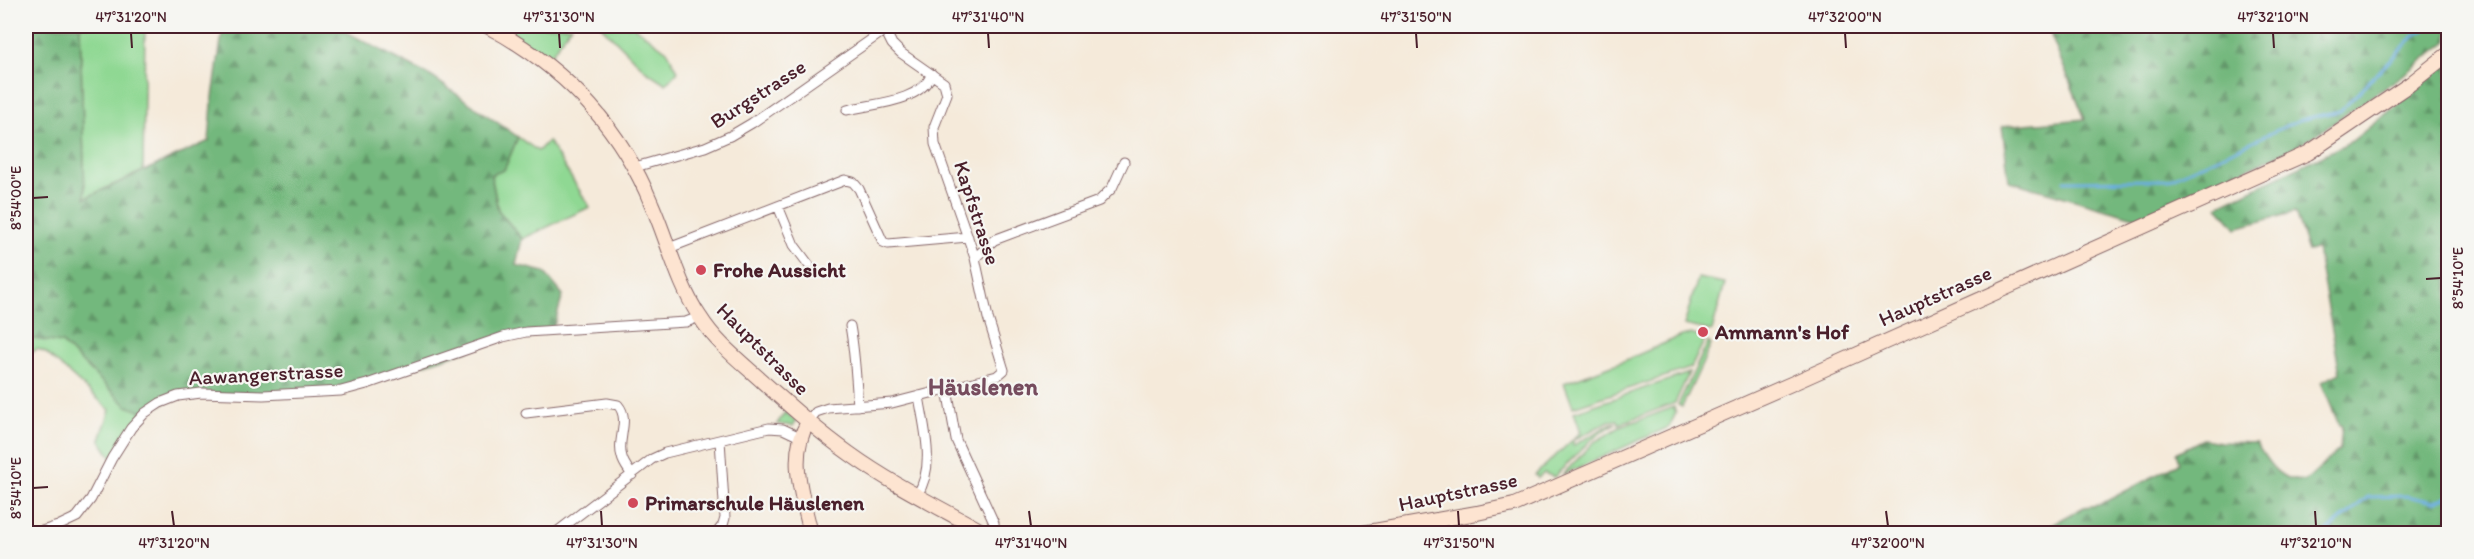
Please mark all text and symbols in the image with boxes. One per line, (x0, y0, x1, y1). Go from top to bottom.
text: 47°31'20"N (95, 8, 167, 26)
text: 47°31'30"N (523, 8, 595, 26)
text: 47°31'40"N (952, 8, 1024, 26)
text: 47°31'50"N (1380, 8, 1452, 26)
text: 47°32'00"N (1808, 8, 1882, 26)
text: 47°32'10"N (2237, 8, 2309, 26)
street label: Burgstrasse (705, 53, 810, 134)
street label: Kapfstrasse (949, 158, 1006, 268)
text: 8°54'00"E (7, 166, 25, 230)
text: 8°54'10"E (2449, 247, 2467, 309)
place label: Frohe Aussicht (713, 257, 846, 282)
street label: Hauptstrasse (1874, 260, 1995, 332)
marker: Frohe Aussicht (694, 263, 708, 277)
street label: Hauptstrasse (712, 297, 815, 400)
place label: Ammann's Hof (1714, 319, 1850, 344)
marker: Ammann's Hof (1696, 325, 1710, 339)
street label: Aawangerstrasse (188, 357, 344, 390)
district label: Häuslenen (928, 372, 1038, 401)
text: 8°54'10"E (7, 457, 25, 519)
street label: Hauptstrasse (1396, 467, 1520, 516)
place label: Primarschule Häuslenen (645, 490, 865, 515)
marker: Primarschule Häuslenen (626, 496, 640, 510)
text: 47°31'20"N (138, 534, 210, 552)
text: 47°31'30"N (566, 534, 638, 552)
text: 47°31'40"N (995, 534, 1067, 552)
text: 47°31'50"N (1423, 534, 1495, 552)
text: 47°32'00"N (1851, 534, 1925, 552)
text: 47°32'10"N (2280, 534, 2352, 552)

